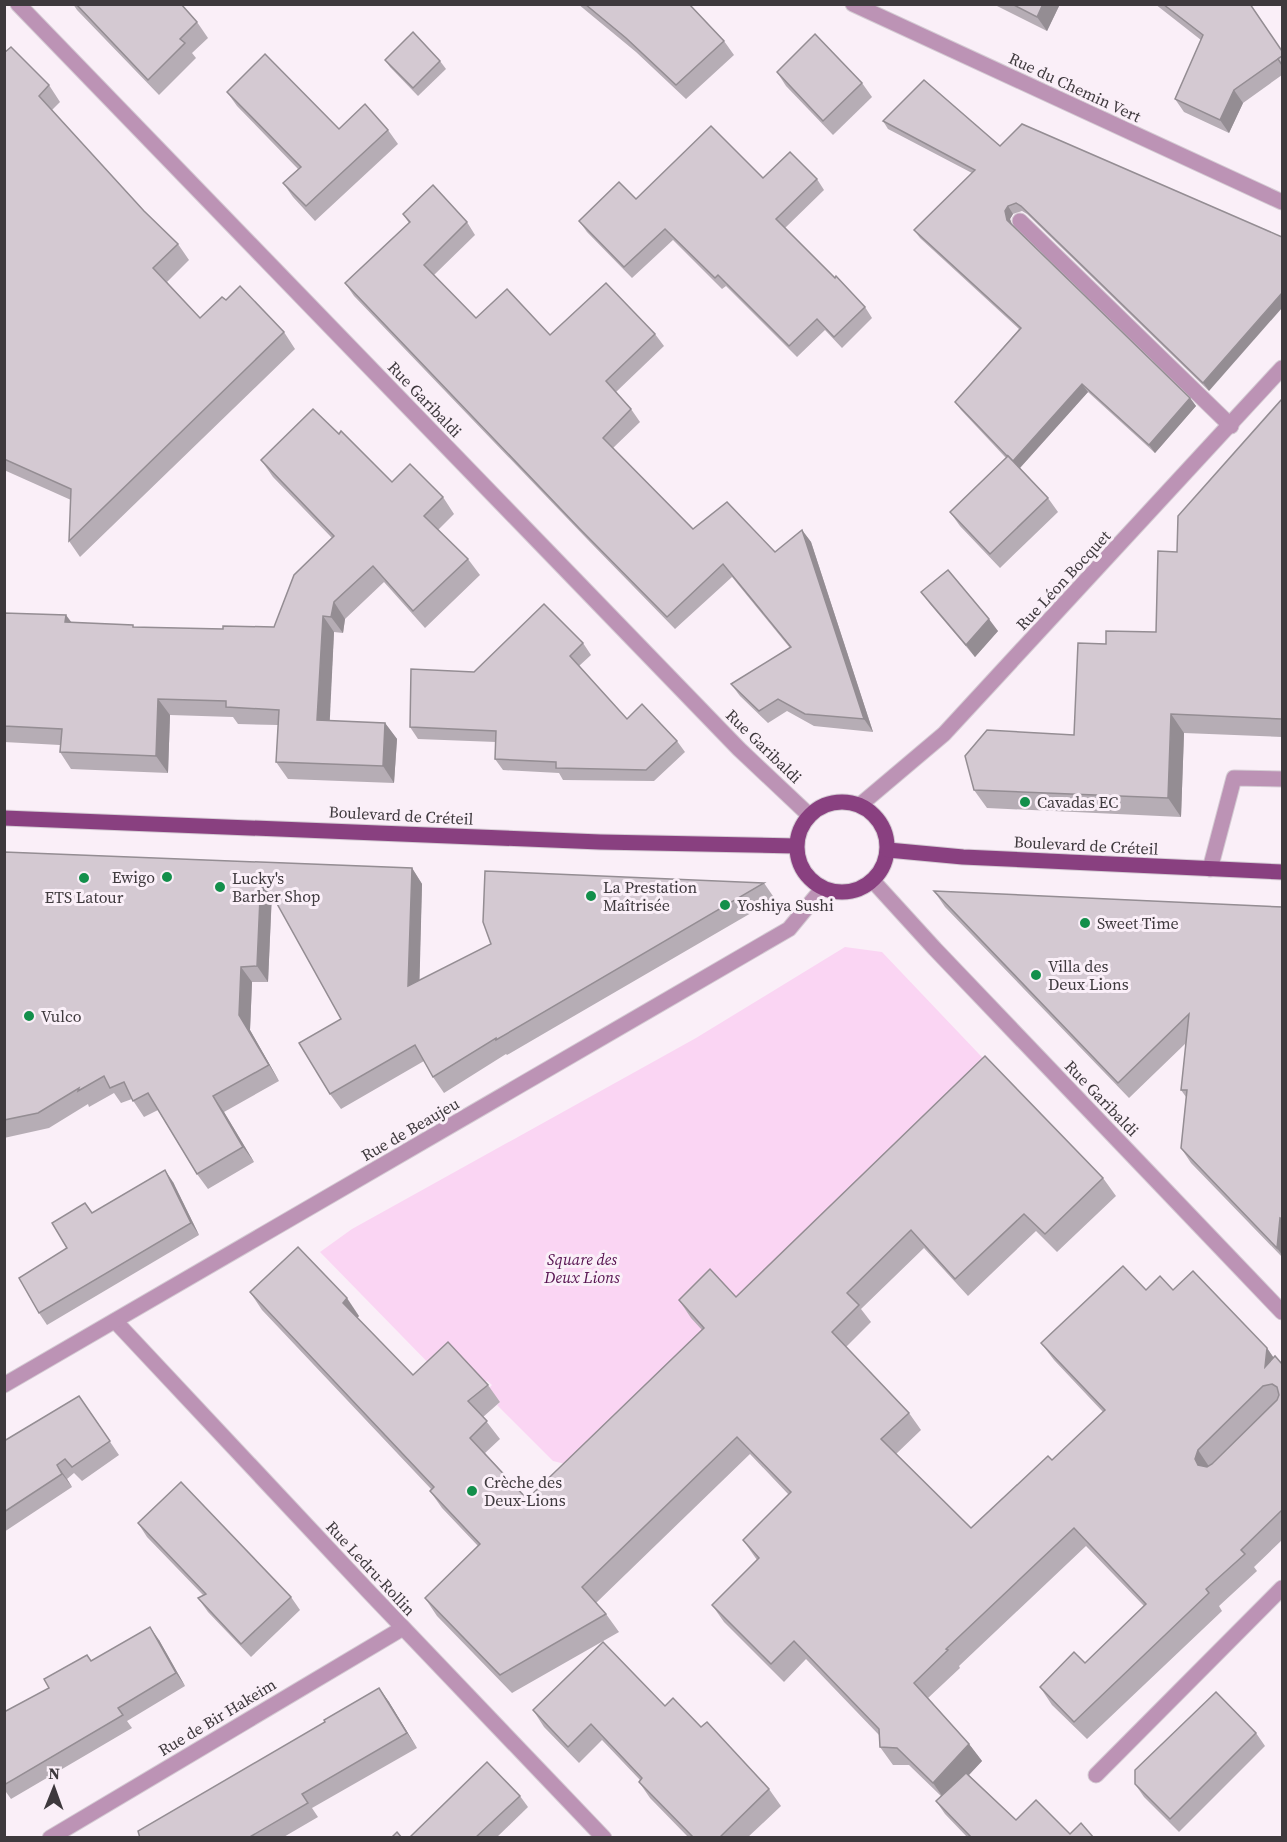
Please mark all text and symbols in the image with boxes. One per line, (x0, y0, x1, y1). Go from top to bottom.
street label: Rue du Chemin Vert (1005, 47, 1145, 128)
street label: Rue Garibaldi (383, 356, 467, 442)
street label: Rue Léon Bocquet (1011, 525, 1116, 635)
street label: Rue Garibaldi (721, 704, 807, 788)
place label: Cavadas EC (1037, 791, 1118, 813)
marker: Cavadas EC (1018, 795, 1032, 809)
street label: Boulevard de Créteil (328, 800, 474, 830)
street label: Boulevard de Créteil (1013, 830, 1159, 860)
place label: Ewigo (112, 866, 155, 888)
place label: Lucky's Barber Shop (232, 867, 320, 907)
marker: Ewigo (160, 870, 174, 884)
marker: ETS Latour (77, 871, 91, 885)
place label: La Prestation Maîtrisée (603, 876, 697, 916)
marker: Lucky's Barber Shop (213, 880, 227, 894)
place label: ETS Latour (45, 886, 124, 908)
marker: La Prestation Maîtrisée (584, 889, 598, 903)
place label: Yoshiya Sushi (737, 894, 834, 916)
marker: Yoshiya Sushi (718, 898, 732, 912)
place label: Sweet Time (1097, 912, 1179, 934)
marker: Sweet Time (1078, 916, 1092, 930)
place label: Villa des Deux Lions (1048, 955, 1129, 995)
marker: Villa des Deux Lions (1029, 968, 1043, 982)
place label: Vulco (41, 1005, 82, 1027)
marker: Vulco (22, 1009, 36, 1023)
street label: Rue Garibaldi (1060, 1055, 1144, 1141)
street label: Rue de Beaujeu (357, 1092, 463, 1166)
park label: Square des Deux Lions (543, 1248, 620, 1288)
place label: Crèche des Deux-Lions (484, 1471, 566, 1511)
marker: Crèche des Deux-Lions (465, 1484, 479, 1498)
street label: Rue Ledru-Rollin (321, 1516, 421, 1620)
street label: Rue de Bir Hakeim (154, 1673, 280, 1761)
north arrow (24, 1758, 84, 1818)
text: N (48, 1762, 61, 1784)

